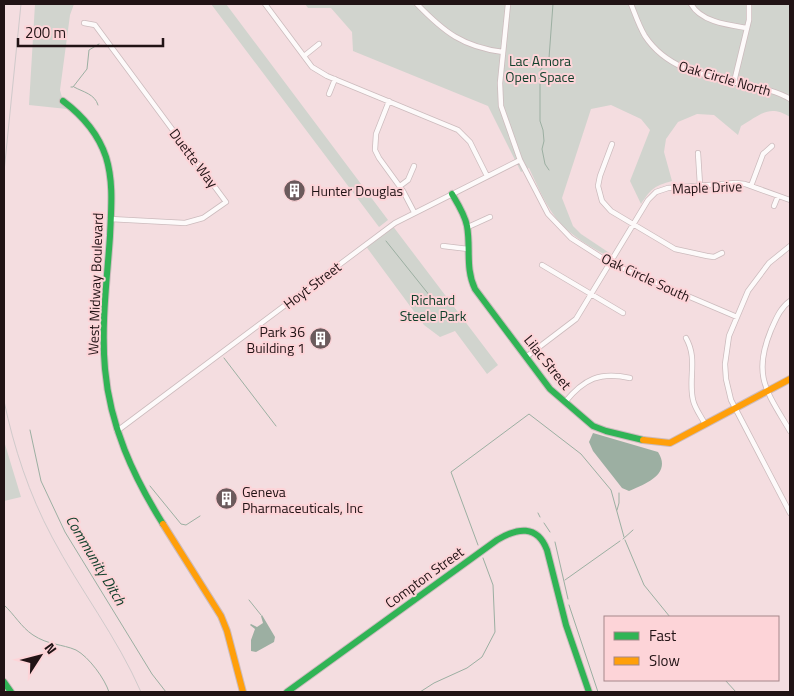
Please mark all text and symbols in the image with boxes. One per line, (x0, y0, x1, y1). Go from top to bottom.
scale bar (18, 15, 162, 47)
text: 200 m (25, 21, 66, 44)
park label: Lac Amora Open Space (505, 50, 575, 87)
street label: Oak Circle North (676, 55, 774, 101)
street label: Duette Way (165, 124, 223, 192)
street label: Maple Drive (672, 175, 742, 199)
building icon: Hunter Douglas (283, 178, 307, 202)
place label: Hunter Douglas (311, 180, 403, 201)
street label: West Midway Boulevard (82, 212, 108, 356)
street label: Oak Circle South (598, 247, 694, 307)
street label: Hoyt Street (279, 256, 345, 314)
park label: Richard Steele Park (400, 289, 467, 326)
place label: Park 36 Building 1 (247, 321, 305, 358)
building icon: Park 36 Building 1 (309, 327, 333, 351)
street label: Lilac Street (519, 330, 577, 394)
place label: Geneva Pharmaceuticals, Inc (242, 481, 363, 518)
building icon: Geneva Pharmaceuticals, Inc (214, 487, 238, 511)
water label: Community Ditch (60, 511, 132, 610)
street label: Compton Street (380, 541, 468, 613)
legend (604, 616, 779, 681)
text: Fast (649, 624, 677, 647)
north arrow (15, 631, 65, 681)
text: N (40, 638, 62, 658)
text: Slow (649, 649, 680, 672)

